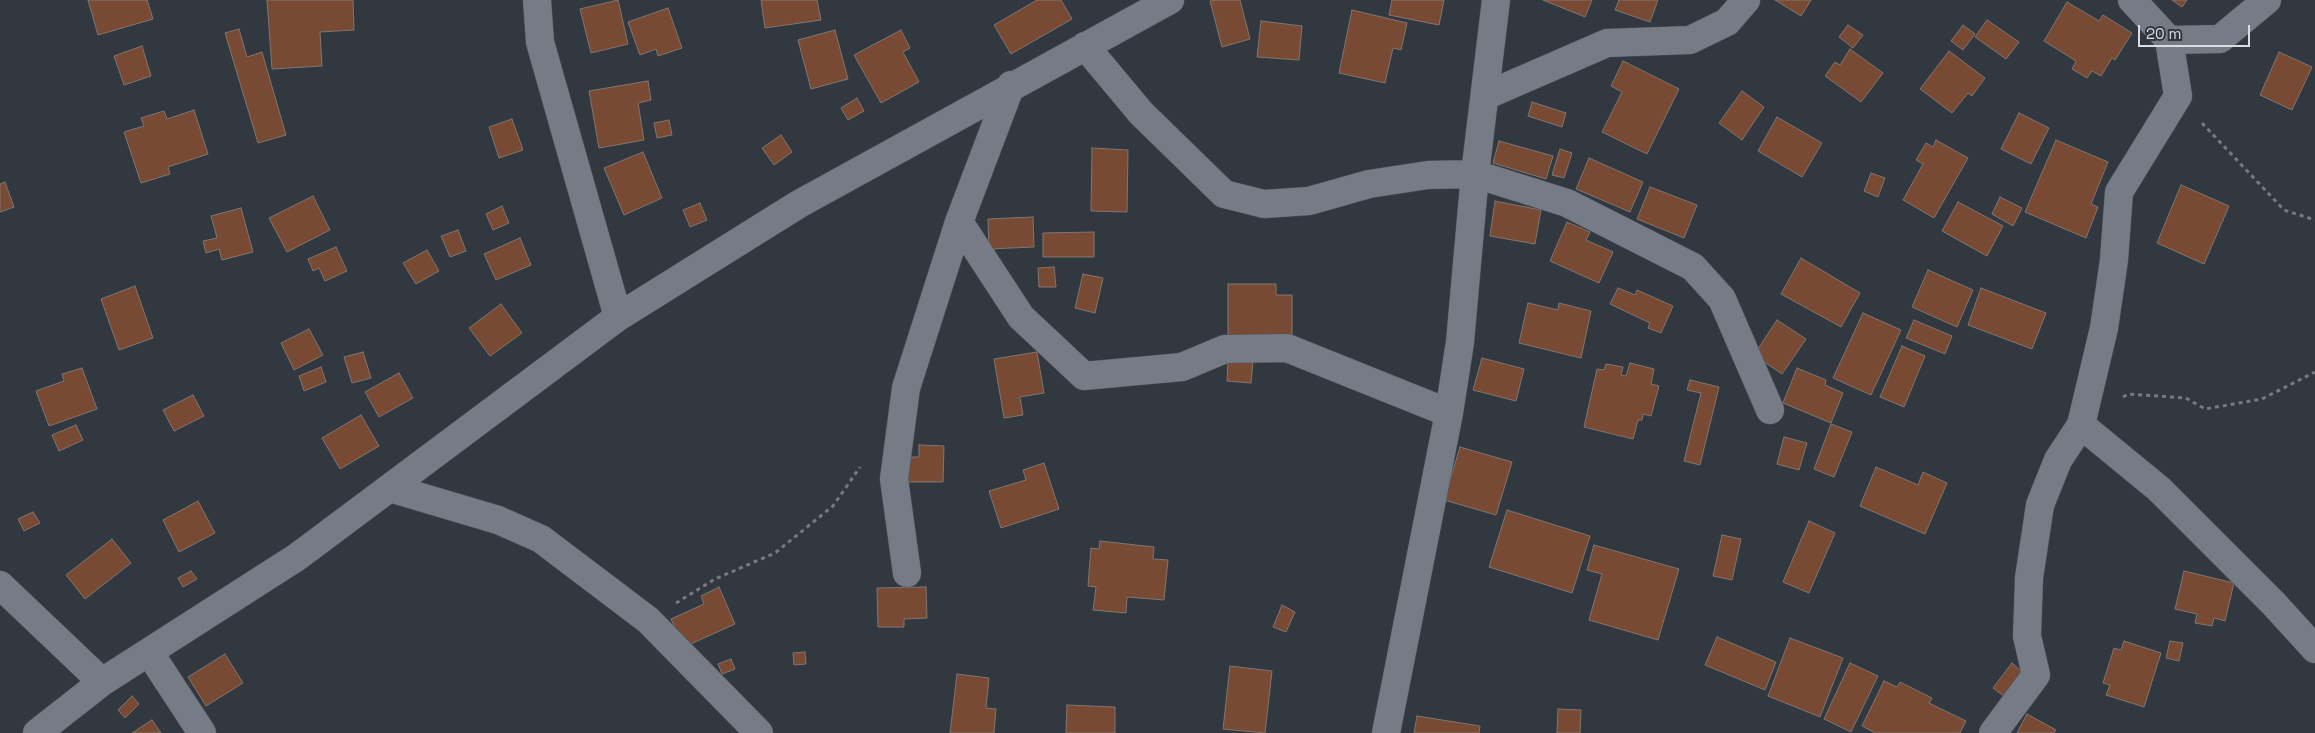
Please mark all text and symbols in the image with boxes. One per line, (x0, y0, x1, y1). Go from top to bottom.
scale bar (2140, 15, 2252, 47)
text: 20 m (2146, 24, 2181, 43)

